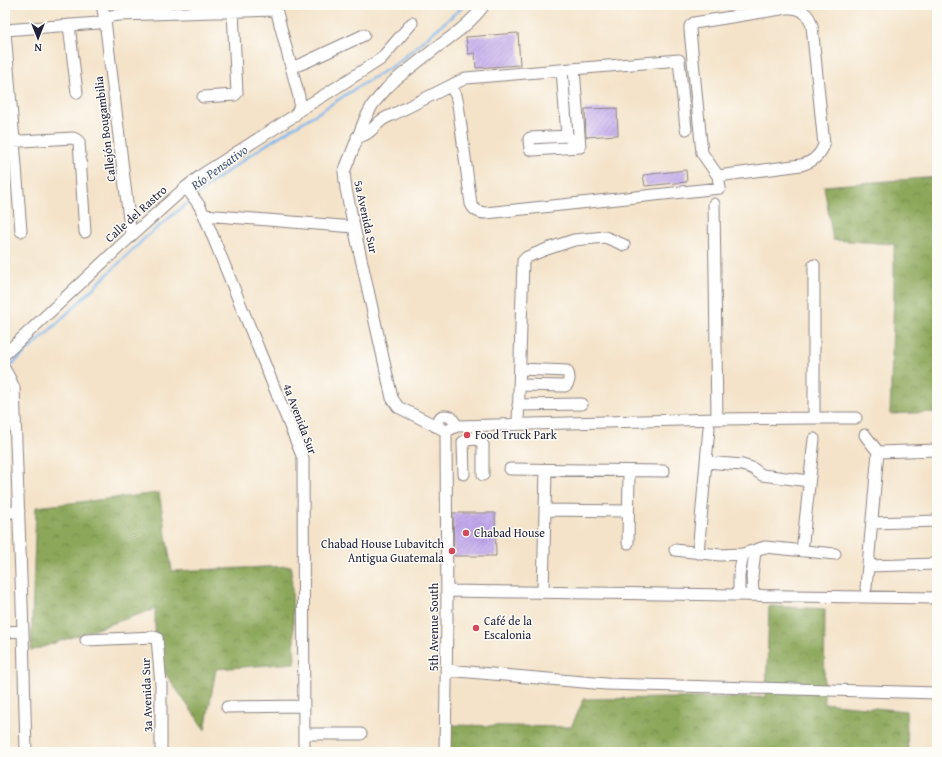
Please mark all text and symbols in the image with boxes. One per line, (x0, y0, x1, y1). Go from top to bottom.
north arrow (18, 18, 58, 58)
text: N (34, 40, 42, 56)
street label: Callejón Bougambilia (90, 75, 119, 183)
water label: Río Pensativo (186, 140, 252, 195)
street label: 5a Avenida Sur (350, 179, 383, 255)
street label: Calle del Rastro (101, 181, 170, 246)
street label: 4a Avenida Sur (279, 381, 322, 457)
place label: Food Truck Park (475, 426, 558, 443)
marker: Food Truck Park (462, 430, 472, 440)
place label: Chabad House (474, 524, 545, 541)
marker: Chabad House (461, 528, 471, 538)
place label: Chabad House Lubavitch Antigua Guatemala (321, 535, 444, 566)
marker: Chabad House Lubavitch Antigua Guatemala (447, 546, 457, 556)
street label: 5th Avenue South (425, 583, 442, 671)
place label: Café de la Escalonia (484, 612, 532, 643)
marker: Café de la Escalonia (471, 623, 481, 633)
street label: 3a Avenida Sur (137, 658, 156, 732)

